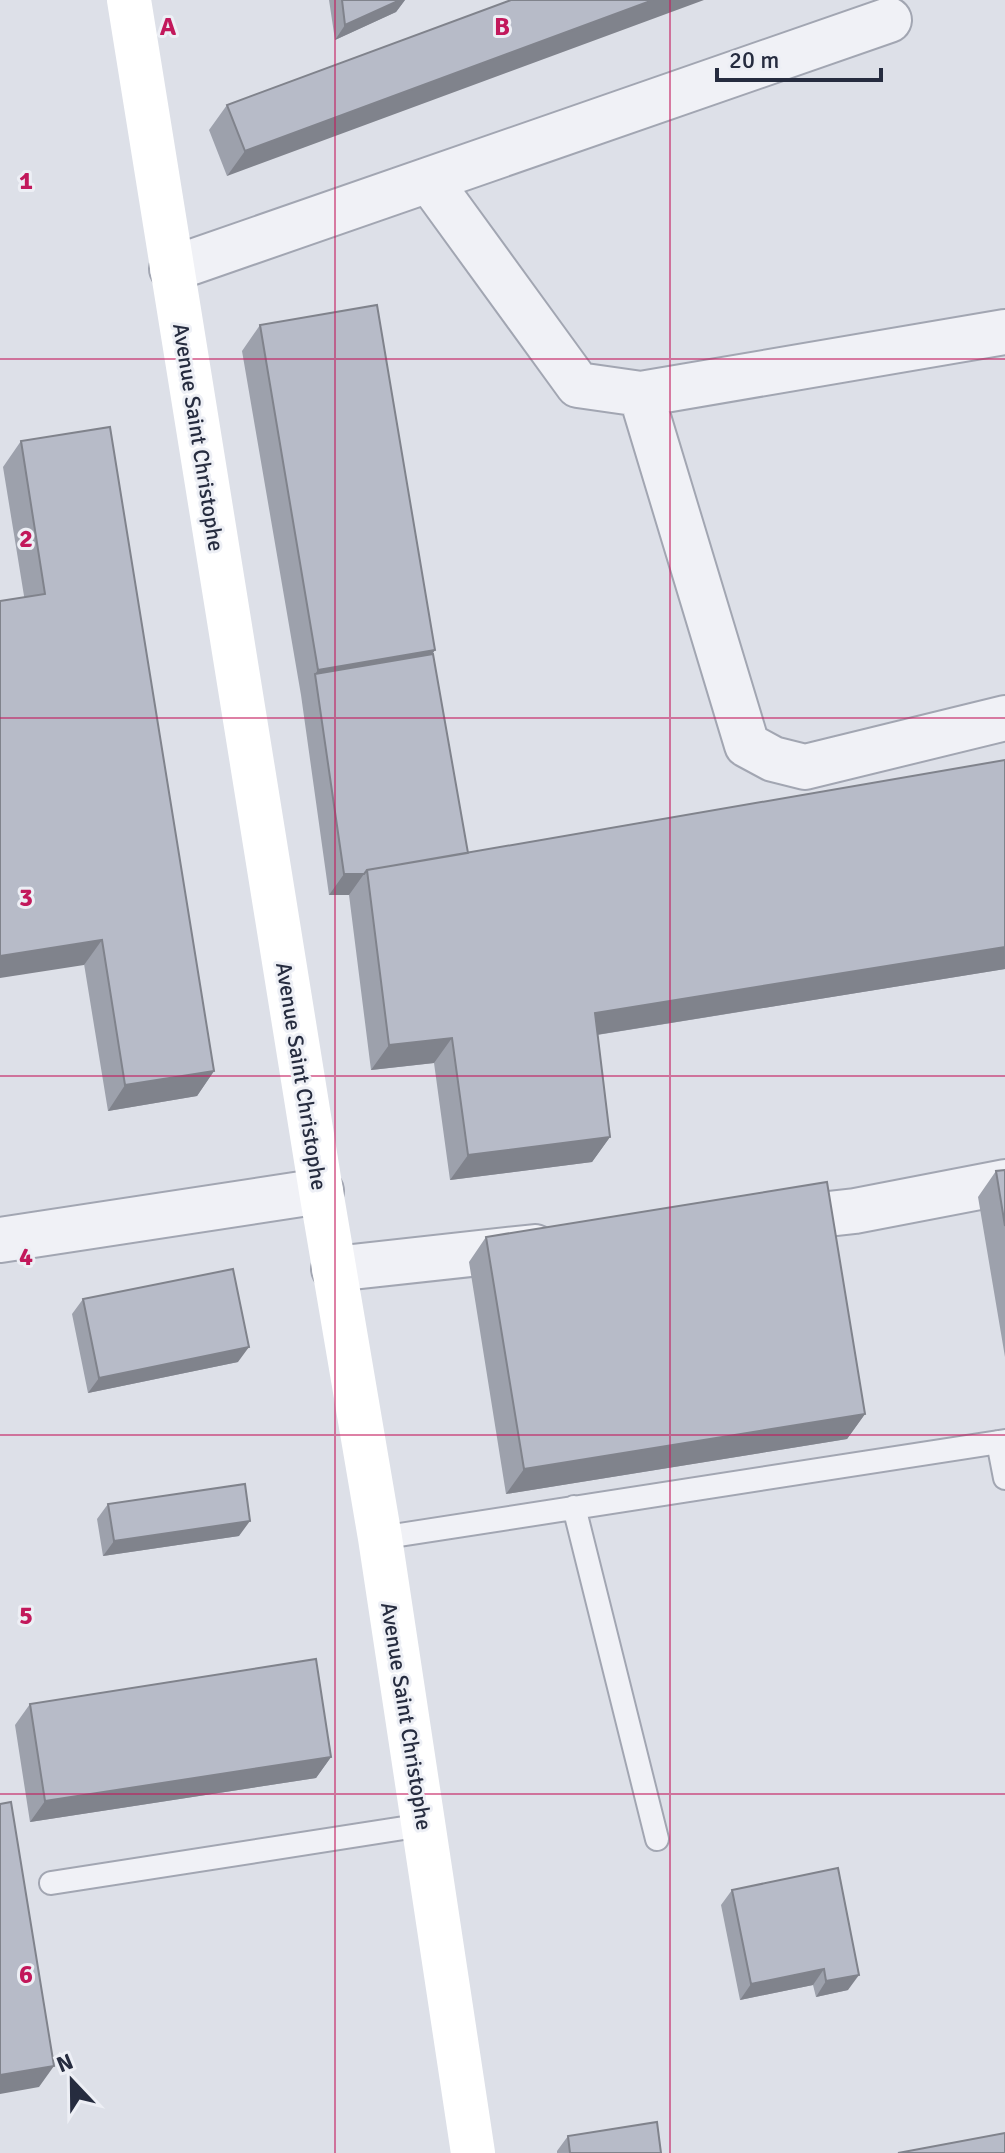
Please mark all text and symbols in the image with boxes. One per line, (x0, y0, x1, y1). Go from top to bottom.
text: A (160, 11, 177, 43)
text: B (494, 11, 510, 43)
scale bar (717, 32, 881, 82)
text: 20 m (729, 45, 779, 75)
text: 1 (19, 165, 33, 197)
street label: Avenue Saint Christophe (167, 321, 230, 553)
text: 2 (19, 523, 33, 555)
text: 3 (19, 882, 33, 914)
street label: Avenue Saint Christophe (270, 960, 333, 1192)
text: 4 (19, 1241, 33, 1273)
text: 5 (19, 1600, 33, 1632)
street label: Avenue Saint Christophe (375, 1600, 438, 1832)
text: 6 (19, 1959, 33, 1991)
north arrow (32, 2041, 112, 2121)
text: N (53, 2048, 77, 2078)

